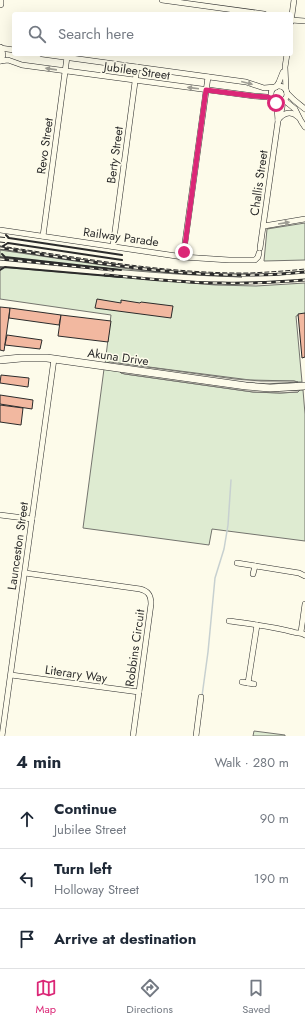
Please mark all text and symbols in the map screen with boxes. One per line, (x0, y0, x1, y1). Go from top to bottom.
search box (12, 12, 293, 56)
icon: search (26, 23, 48, 45)
text: Search here (58, 23, 134, 45)
street label: Jubilee Street (101, 57, 171, 85)
one-way arrow (45, 66, 57, 72)
one-way arrow (241, 80, 253, 86)
one-way arrow (187, 85, 199, 92)
route start (267, 94, 285, 112)
street label: Revo Street (32, 117, 58, 175)
street label: Berty Street (102, 125, 128, 185)
street label: Challis Street (245, 149, 273, 217)
one-way arrow (278, 220, 290, 226)
street label: Railway Parade (82, 223, 160, 251)
route end (175, 243, 193, 261)
street label: Akuna Drive (86, 344, 150, 370)
street label: Launceston Street (3, 501, 33, 591)
street label: Robbins Circuit (121, 608, 149, 688)
street label: Literary Way (44, 661, 109, 687)
text: 4 min (16, 750, 61, 774)
text: Walk · 280 m (214, 753, 289, 772)
text: Continue (54, 798, 117, 820)
icon: ahead (16, 808, 38, 830)
text: 90 m (260, 809, 289, 828)
text: Jubilee Street (54, 820, 126, 839)
text: Turn left (54, 858, 112, 880)
icon: left (16, 868, 38, 890)
text: 190 m (254, 869, 289, 888)
text: Holloway Street (54, 880, 139, 899)
icon: arrive (16, 928, 38, 950)
text: Arrive at destination (54, 928, 196, 950)
tab: Map (35, 977, 57, 1017)
tab: Directions (126, 977, 173, 1017)
tab: Saved (242, 977, 270, 1017)

